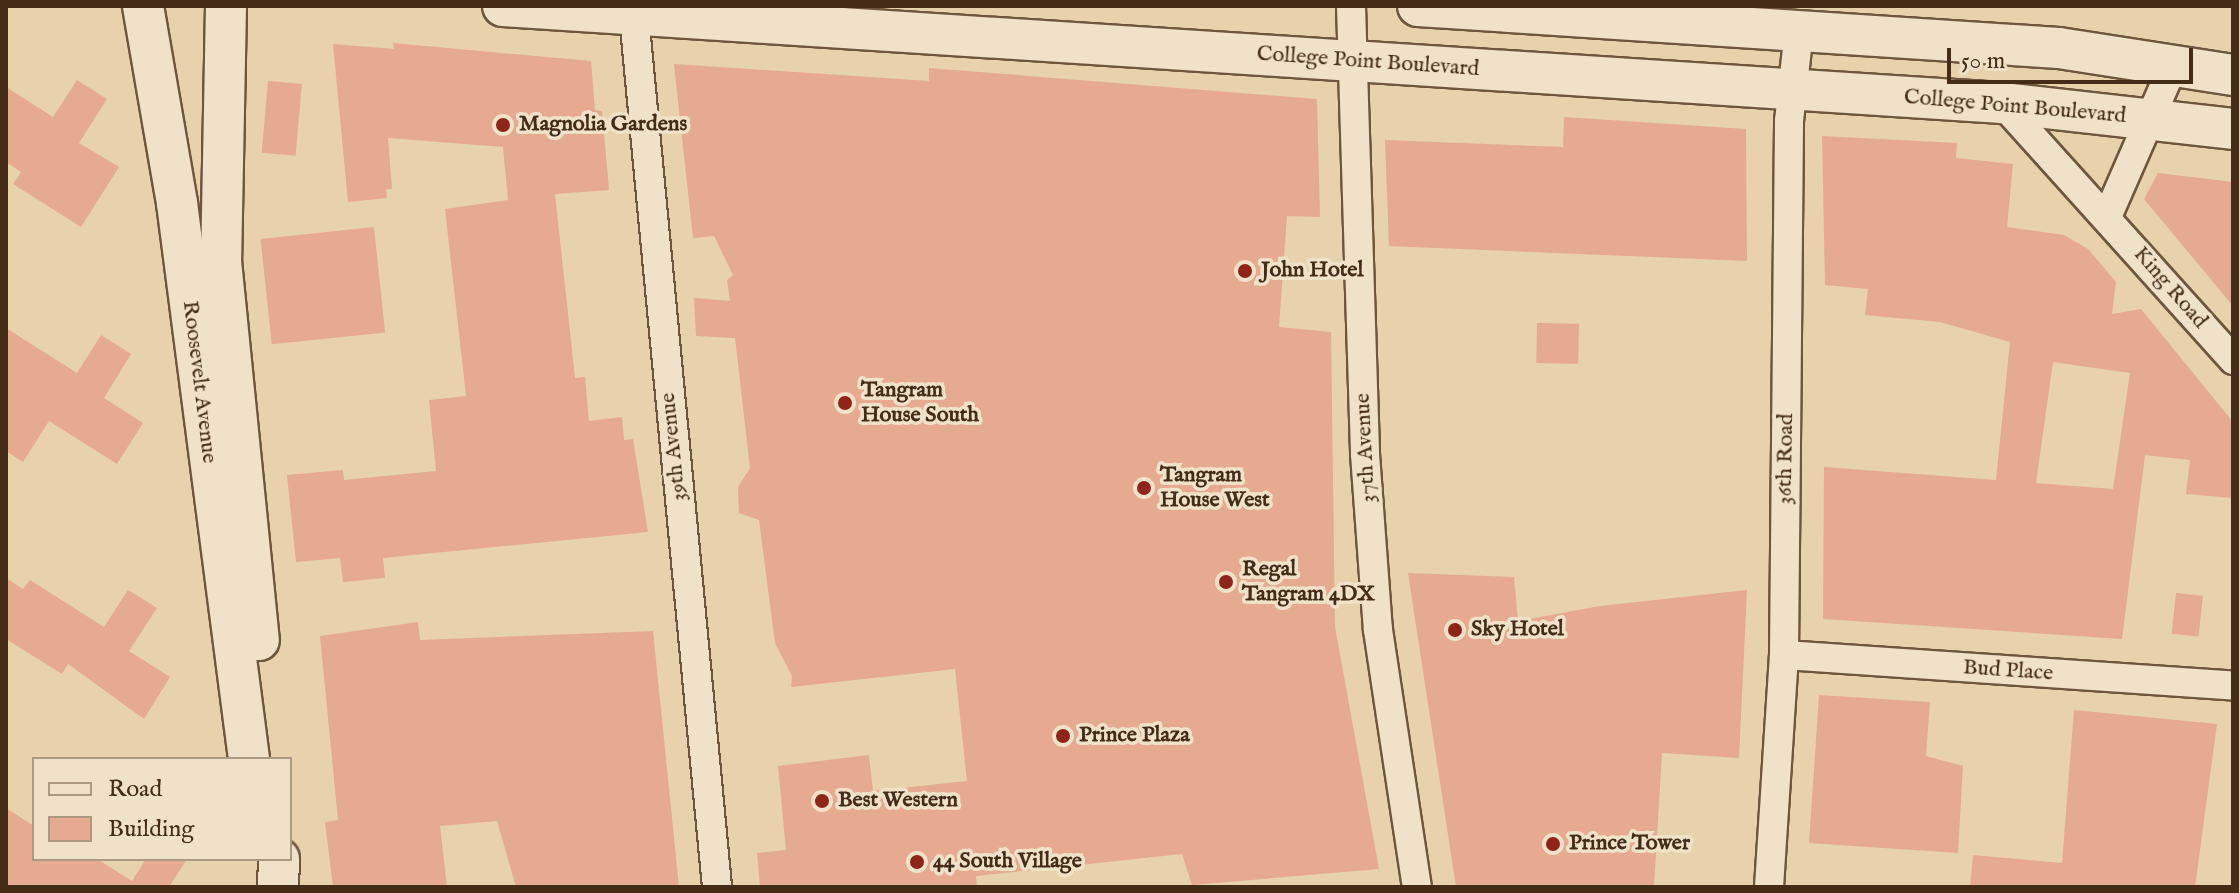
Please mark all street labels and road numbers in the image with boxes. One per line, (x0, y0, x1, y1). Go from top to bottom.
street label: College Point Boulevard (1256, 41, 1480, 83)
street label: College Point Boulevard (1903, 84, 2127, 130)
street label: King Road (2127, 242, 2213, 334)
street label: Roosevelt Avenue (176, 299, 222, 465)
street label: 39th Avenue (655, 391, 693, 503)
street label: 37th Avenue (1350, 392, 1382, 504)
street label: 36th Road (1772, 413, 1800, 505)
street label: Bud Place (1962, 655, 2054, 687)

